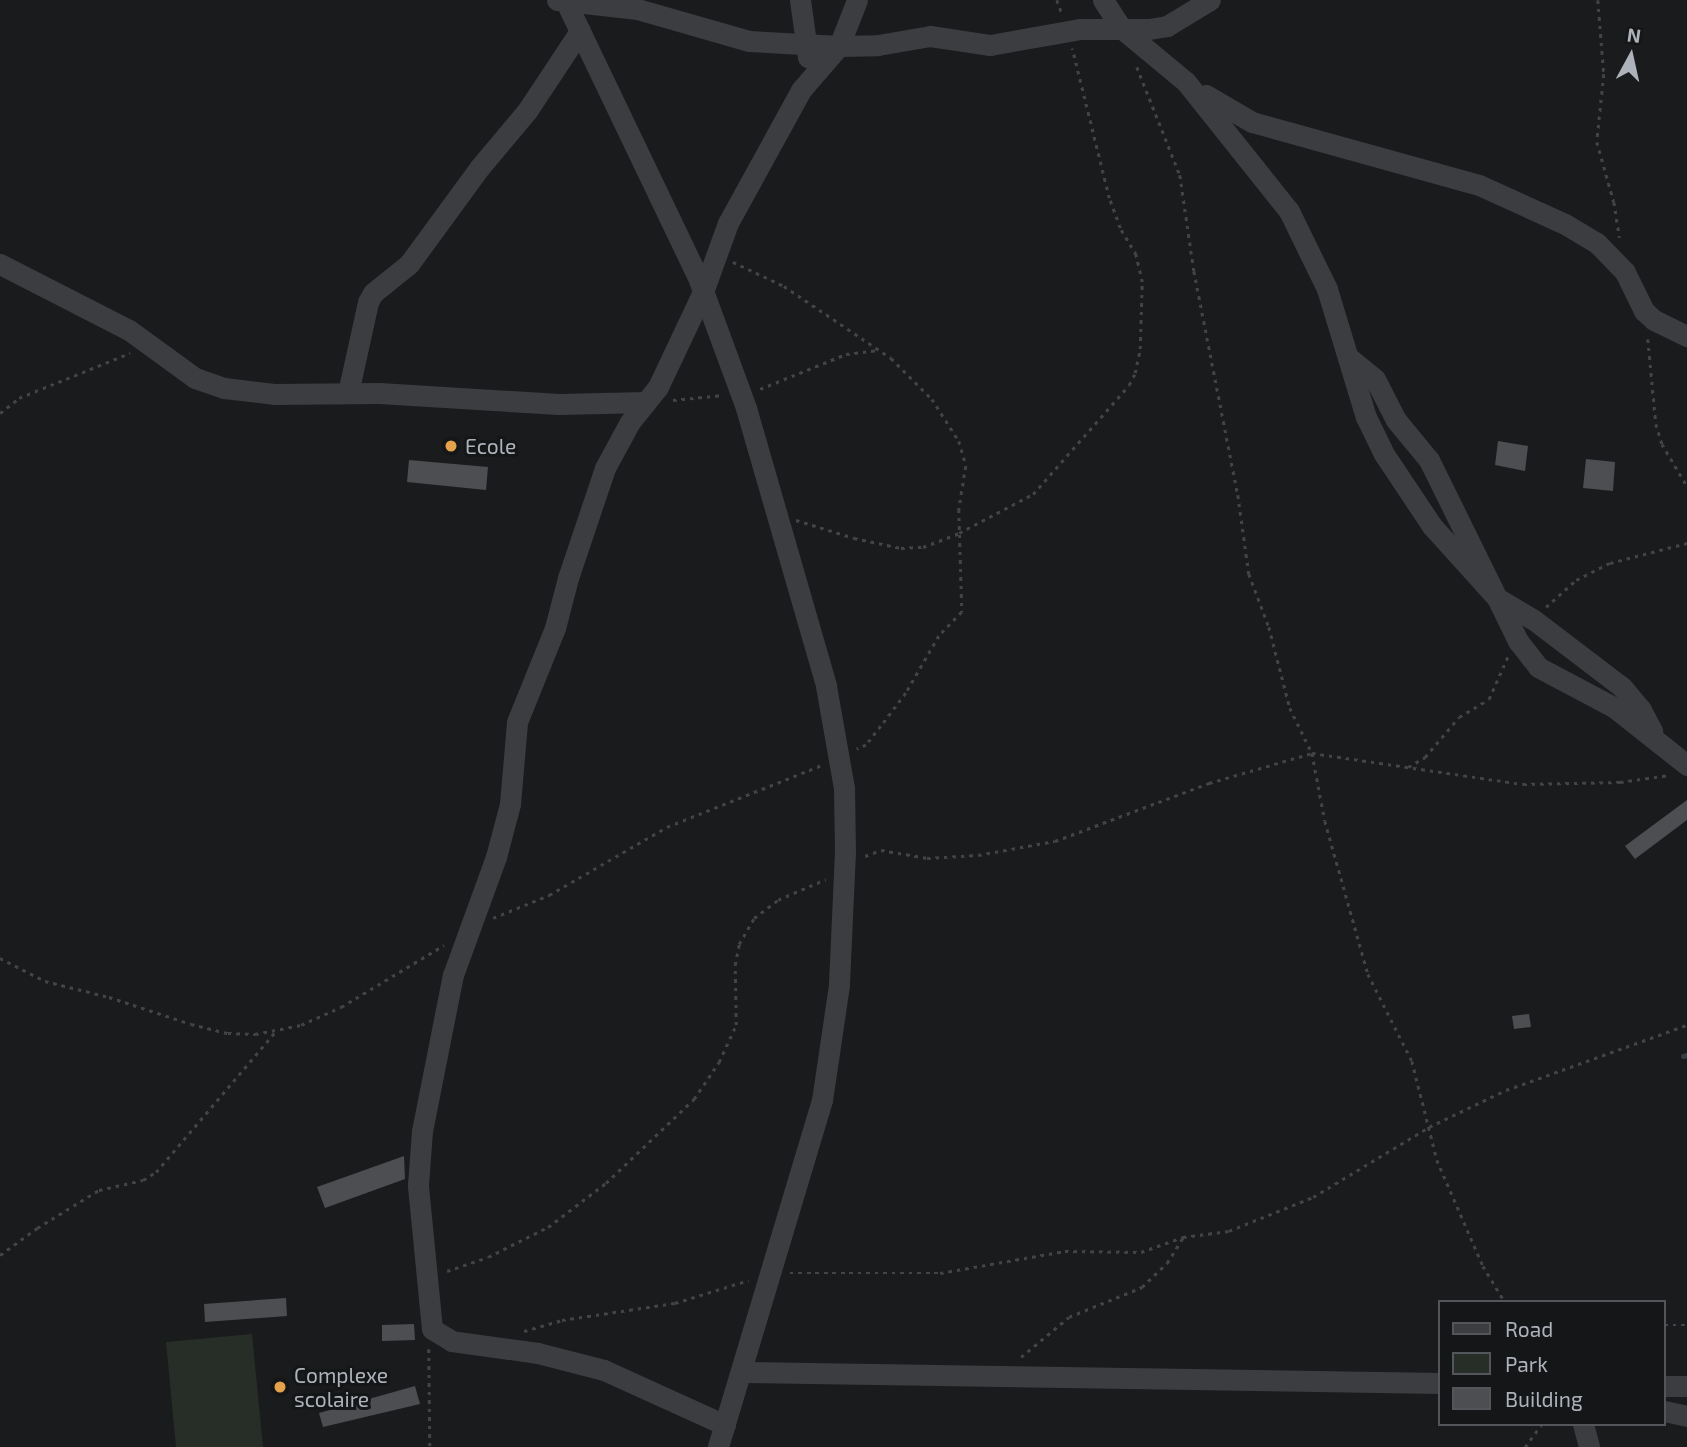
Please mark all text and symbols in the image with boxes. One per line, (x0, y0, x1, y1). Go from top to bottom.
north arrow (1596, 21, 1666, 91)
text: N (1626, 22, 1642, 47)
place label: Ecole (465, 433, 516, 459)
marker: Ecole (443, 438, 459, 454)
legend (1438, 1300, 1666, 1426)
text: Road (1505, 1316, 1553, 1341)
text: Park (1505, 1351, 1548, 1376)
place label: Complexe scolaire (294, 1362, 388, 1412)
marker: Complexe scolaire (272, 1379, 288, 1395)
text: Building (1505, 1386, 1583, 1411)

